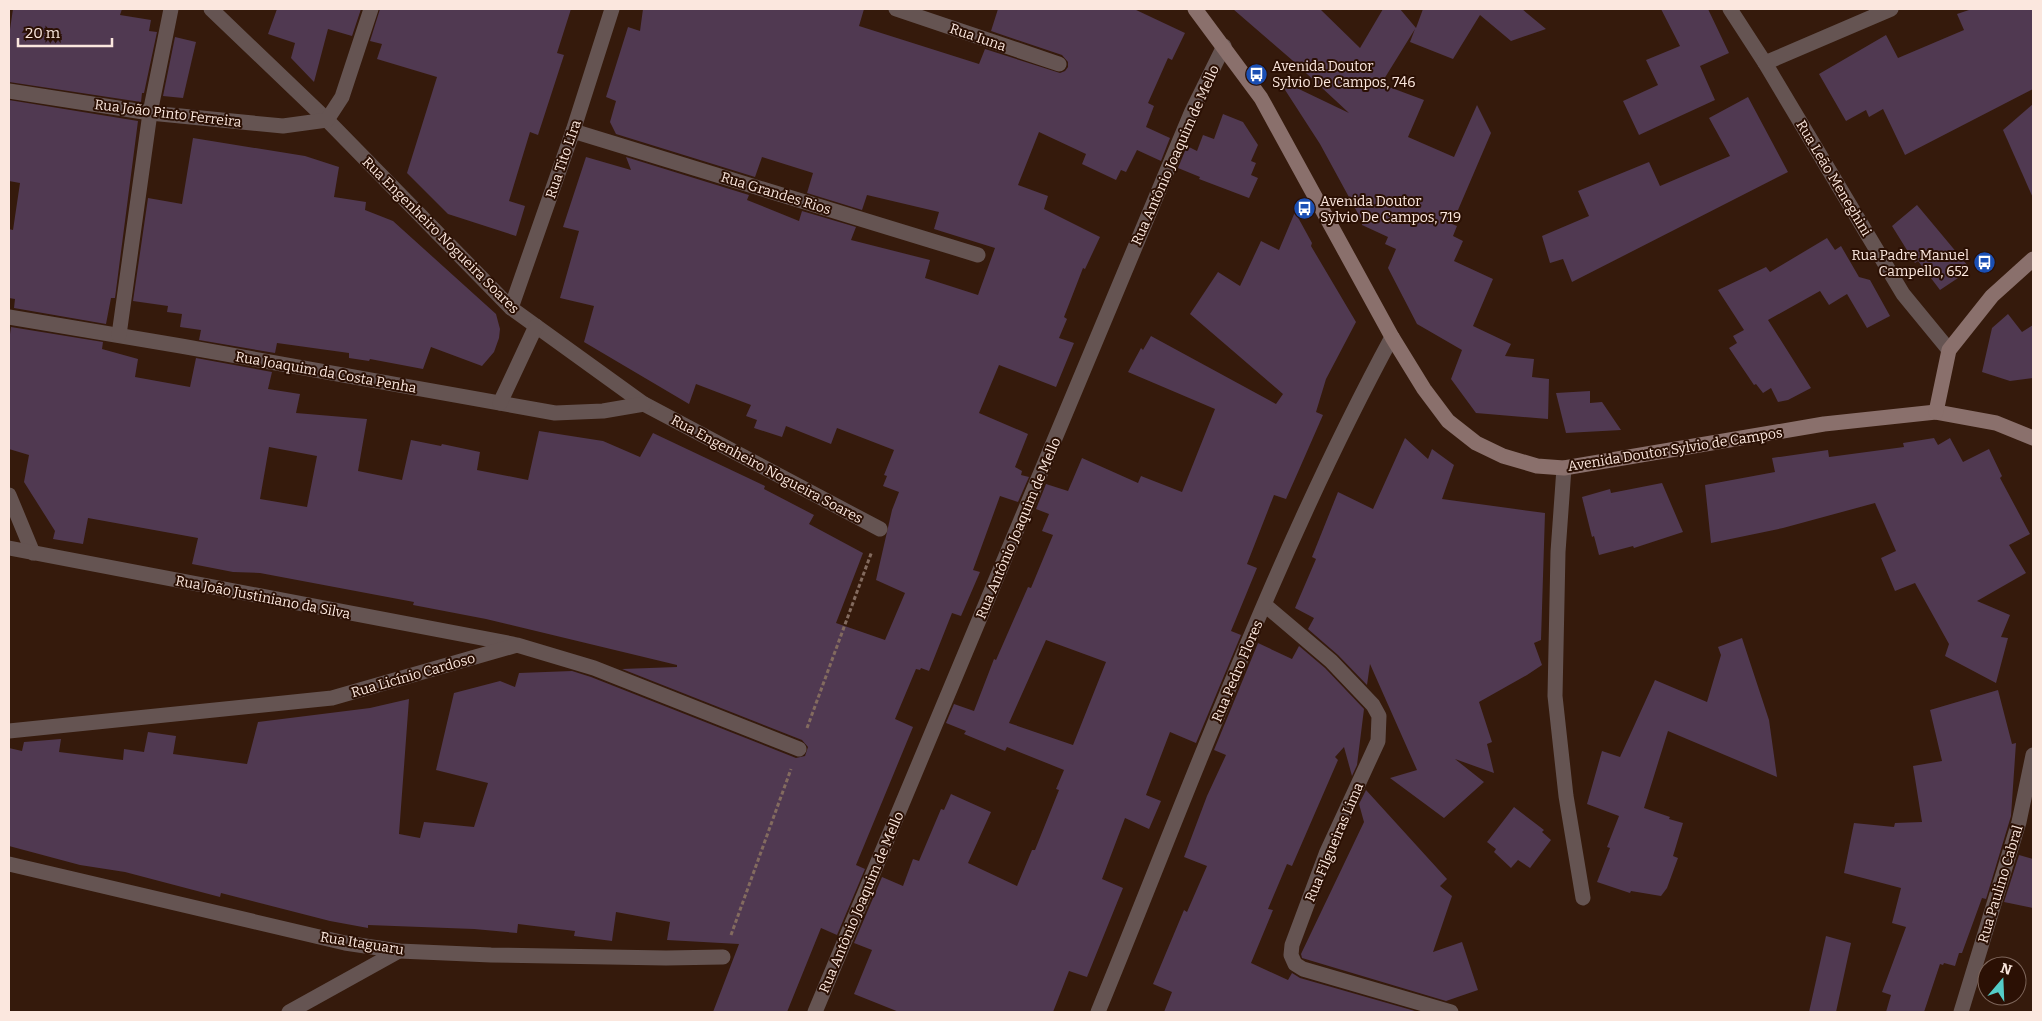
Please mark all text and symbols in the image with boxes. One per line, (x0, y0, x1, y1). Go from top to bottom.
scale bar (18, 15, 111, 47)
street label: Rua Iuna (948, 20, 1008, 55)
text: 20 m (25, 24, 61, 42)
place label: Avenida Doutor Sylvio De Campos, 746 (1272, 58, 1415, 91)
street label: Rua Antônio Joaquim de Mello (1128, 62, 1223, 248)
bus stop icon: Avenida Doutor Sylvio De Campos, 746 (1244, 62, 1268, 86)
street label: Rua João Pinto Ferreira (93, 96, 243, 131)
street label: Rua Tito LIra (542, 117, 585, 201)
street label: Rua Leão Meneghini (1792, 117, 1875, 239)
street label: Rua Engenheiro Nogueira Soares (359, 153, 523, 317)
street label: Rua Grandes Rios (719, 169, 833, 218)
place label: Avenida Doutor Sylvio De Campos, 719 (1320, 193, 1461, 226)
bus stop icon: Avenida Doutor Sylvio De Campos, 719 (1292, 197, 1316, 221)
place label: Rua Padre Manuel Campello, 652 (1851, 247, 1969, 280)
bus stop icon: Rua Padre Manuel Campello, 652 (1973, 251, 1997, 275)
street label: Rua Joaquim da Costa Penha (234, 348, 418, 397)
street label: Rua Engenheiro Nogueira Soares (668, 412, 865, 527)
street label: Avenida Doutor Sylvio de Campos (1567, 424, 1784, 475)
street label: Rua Antônio Joaquim de Mello (972, 435, 1064, 621)
street label: Rua João Justiniano da Silva (174, 572, 352, 623)
street label: Rua Pedro Flores (1208, 618, 1267, 725)
street label: Rua Licínio Cardoso (349, 650, 477, 701)
street label: Rua Filgueiras Lima (1302, 780, 1367, 904)
street label: Rua Antônio Joaquim de Mello (815, 809, 907, 995)
street label: Rua Paulino Cabral (1974, 823, 2026, 945)
street label: Rua Itaguaru (319, 928, 405, 959)
north arrow (1977, 956, 2027, 1006)
text: N (1998, 959, 2014, 979)

